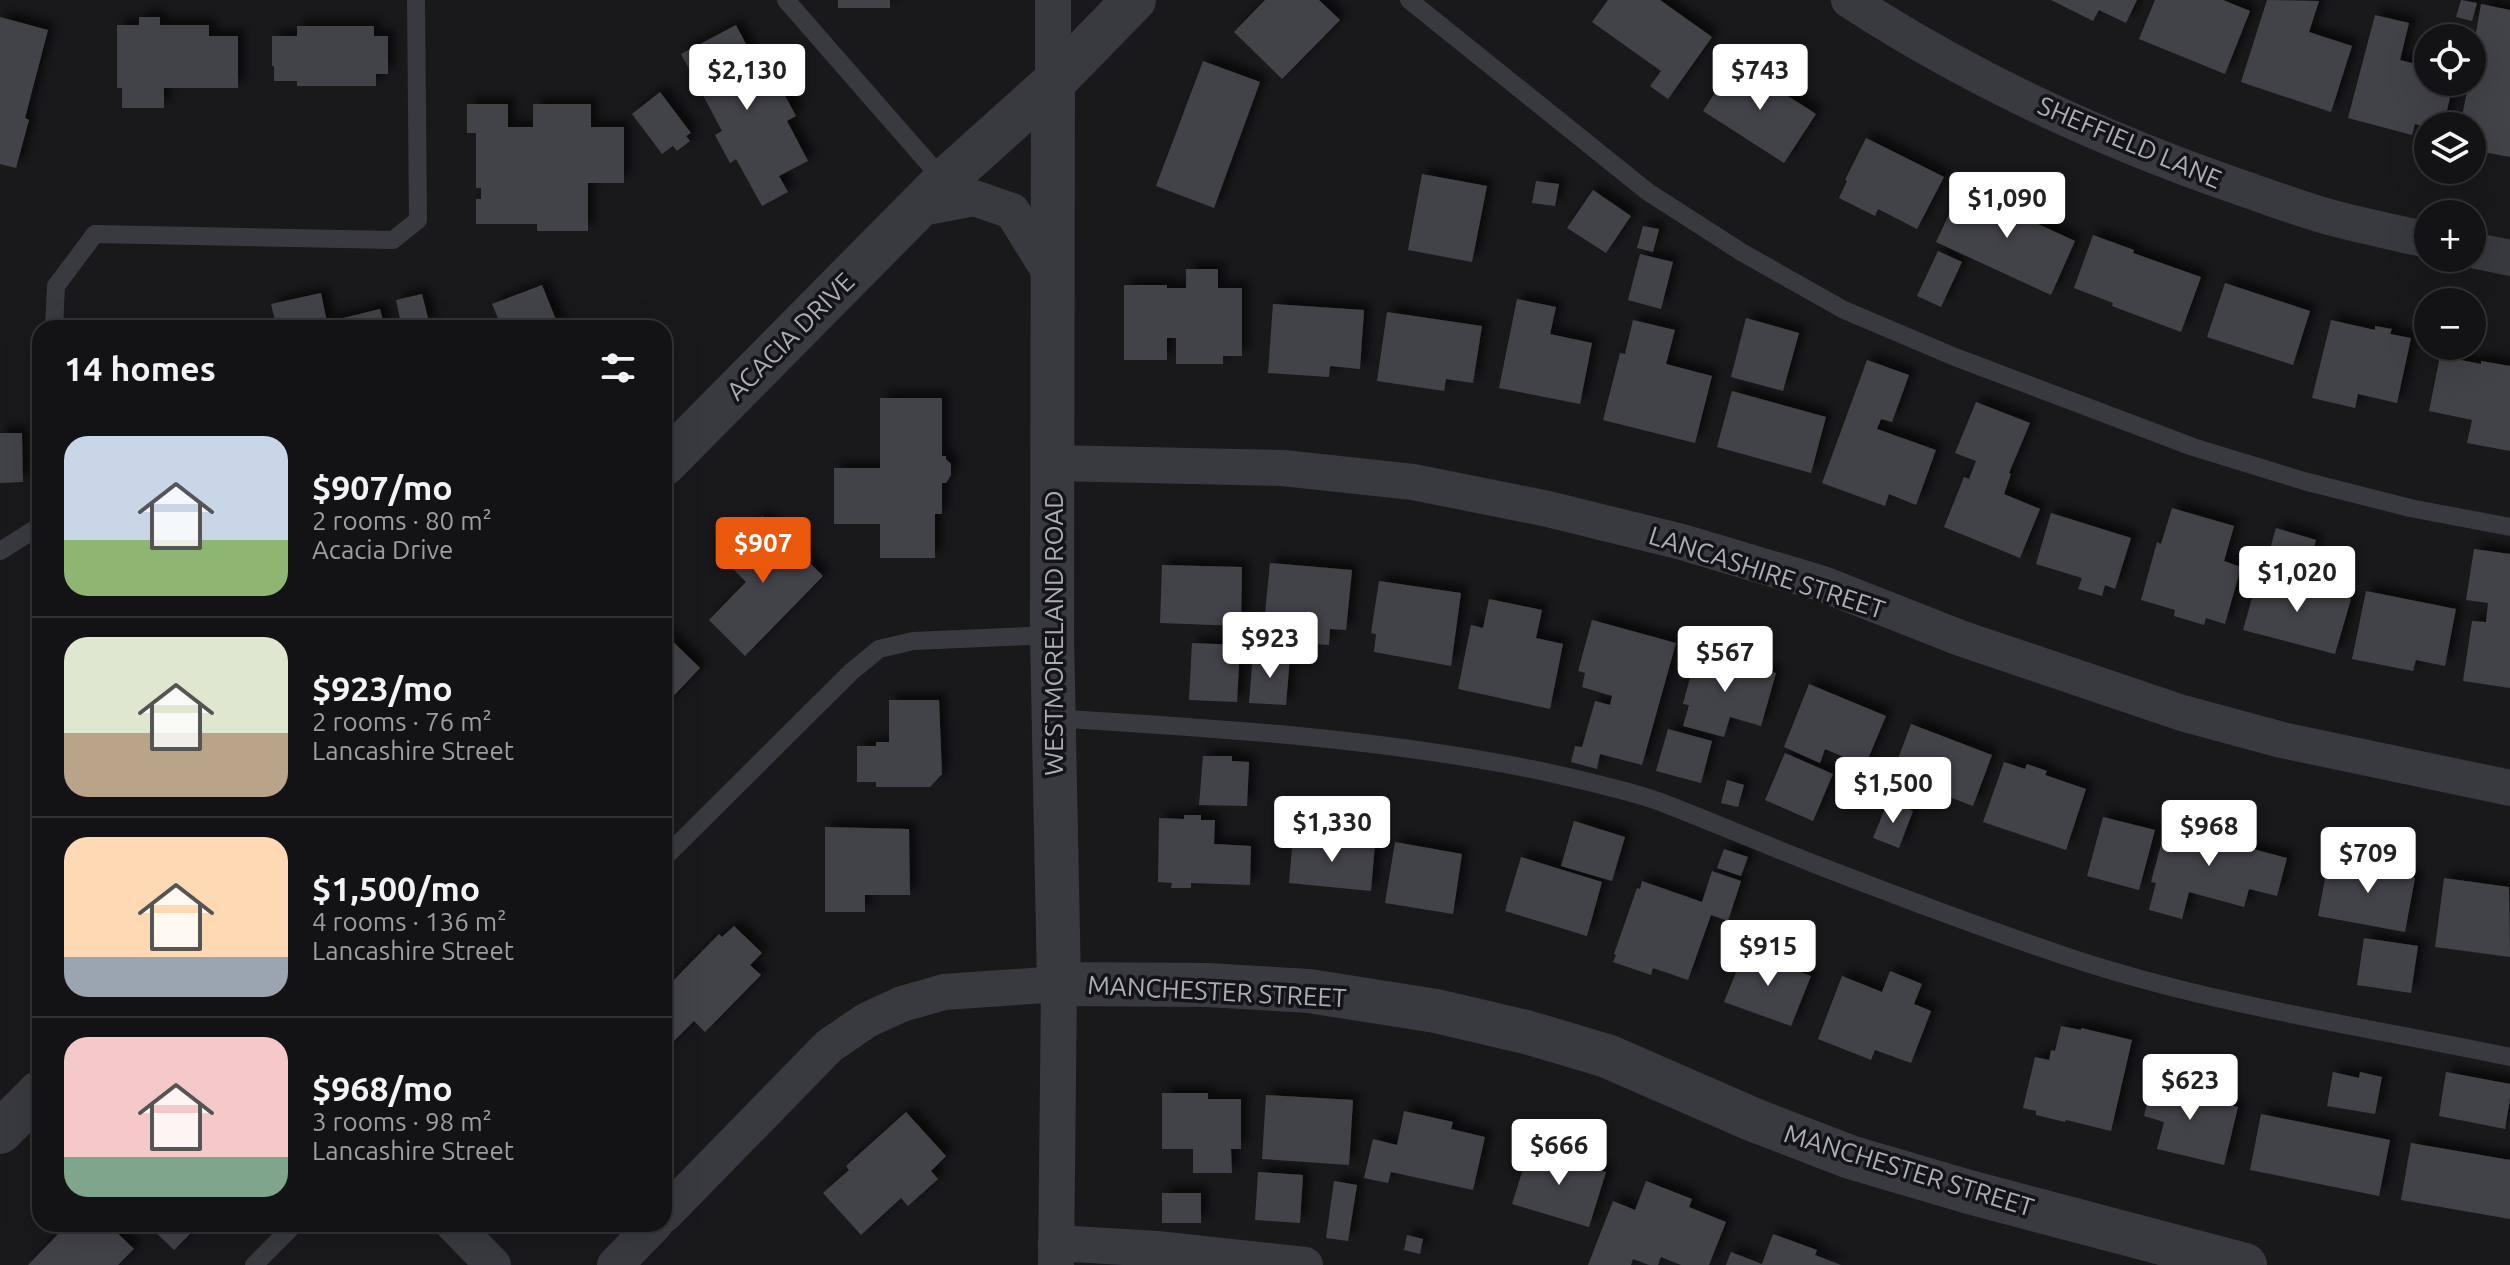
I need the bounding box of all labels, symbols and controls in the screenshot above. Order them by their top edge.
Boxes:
map controls [2414,24,2486,360]
button: locate [2414,24,2486,96]
pin: $2,130 [682,44,812,112]
pin: $743 [1713,44,1807,112]
text: $2,130 [707,55,787,84]
text: $743 [1731,55,1789,84]
street label: SHEFFIELD LANE [2034,90,2226,194]
button: layers [2414,112,2486,184]
pin: $1,090 [1942,172,2072,240]
text: $1,090 [1967,183,2047,212]
button: + [2414,200,2486,272]
street label: ACACIA DRIVE [720,266,860,406]
button: − [2414,288,2486,360]
icon: filters [596,346,640,390]
text: 14 homes [64,349,216,387]
icon: home [128,468,224,564]
text: $907/mo [312,468,453,506]
street label: WESTMORELAND ROAD [1039,490,1068,776]
text: 2 rooms · 80 m² [312,506,492,535]
pin: $907 [716,517,810,585]
street label: LANCASHIRE STREET [1645,520,1889,624]
text: $907 [734,528,792,557]
text: Acacia Drive [312,535,453,564]
pin: $1,020 [2232,546,2362,614]
text: $1,020 [2257,557,2337,586]
pin: $923 [1223,612,1317,680]
text: $923 [1241,623,1299,652]
pin: $567 [1678,626,1772,694]
text: $567 [1696,637,1754,666]
icon: home [128,669,224,765]
text: $923/mo [312,669,453,707]
text: 2 rooms · 76 m² [312,707,492,736]
text: Lancashire Street [312,736,514,765]
pin: $1,500 [1828,757,1958,825]
text: $1,500 [1853,768,1933,797]
pin: $1,330 [1267,796,1397,864]
pin: $968 [2162,800,2256,868]
text: $1,330 [1292,807,1372,836]
text: $968 [2180,811,2238,840]
pin: $709 [2321,827,2415,895]
text: $709 [2339,838,2397,867]
icon: home [128,869,224,965]
text: $1,500/mo [312,869,480,907]
text: 4 rooms · 136 m² [312,907,507,936]
pin: $915 [1721,920,1815,988]
text: $915 [1739,931,1797,960]
text: Lancashire Street [312,936,514,965]
street label: MANCHESTER STREET [1087,970,1347,1012]
pin: $623 [2143,1054,2237,1122]
text: $623 [2161,1065,2219,1094]
icon: home [128,1069,224,1165]
text: $968/mo [312,1069,453,1107]
text: 3 rooms · 98 m² [312,1107,492,1136]
street label: MANCHESTER STREET [1781,1118,2037,1222]
pin: $666 [1512,1119,1606,1187]
text: $666 [1530,1130,1588,1159]
text: Lancashire Street [312,1136,514,1165]

